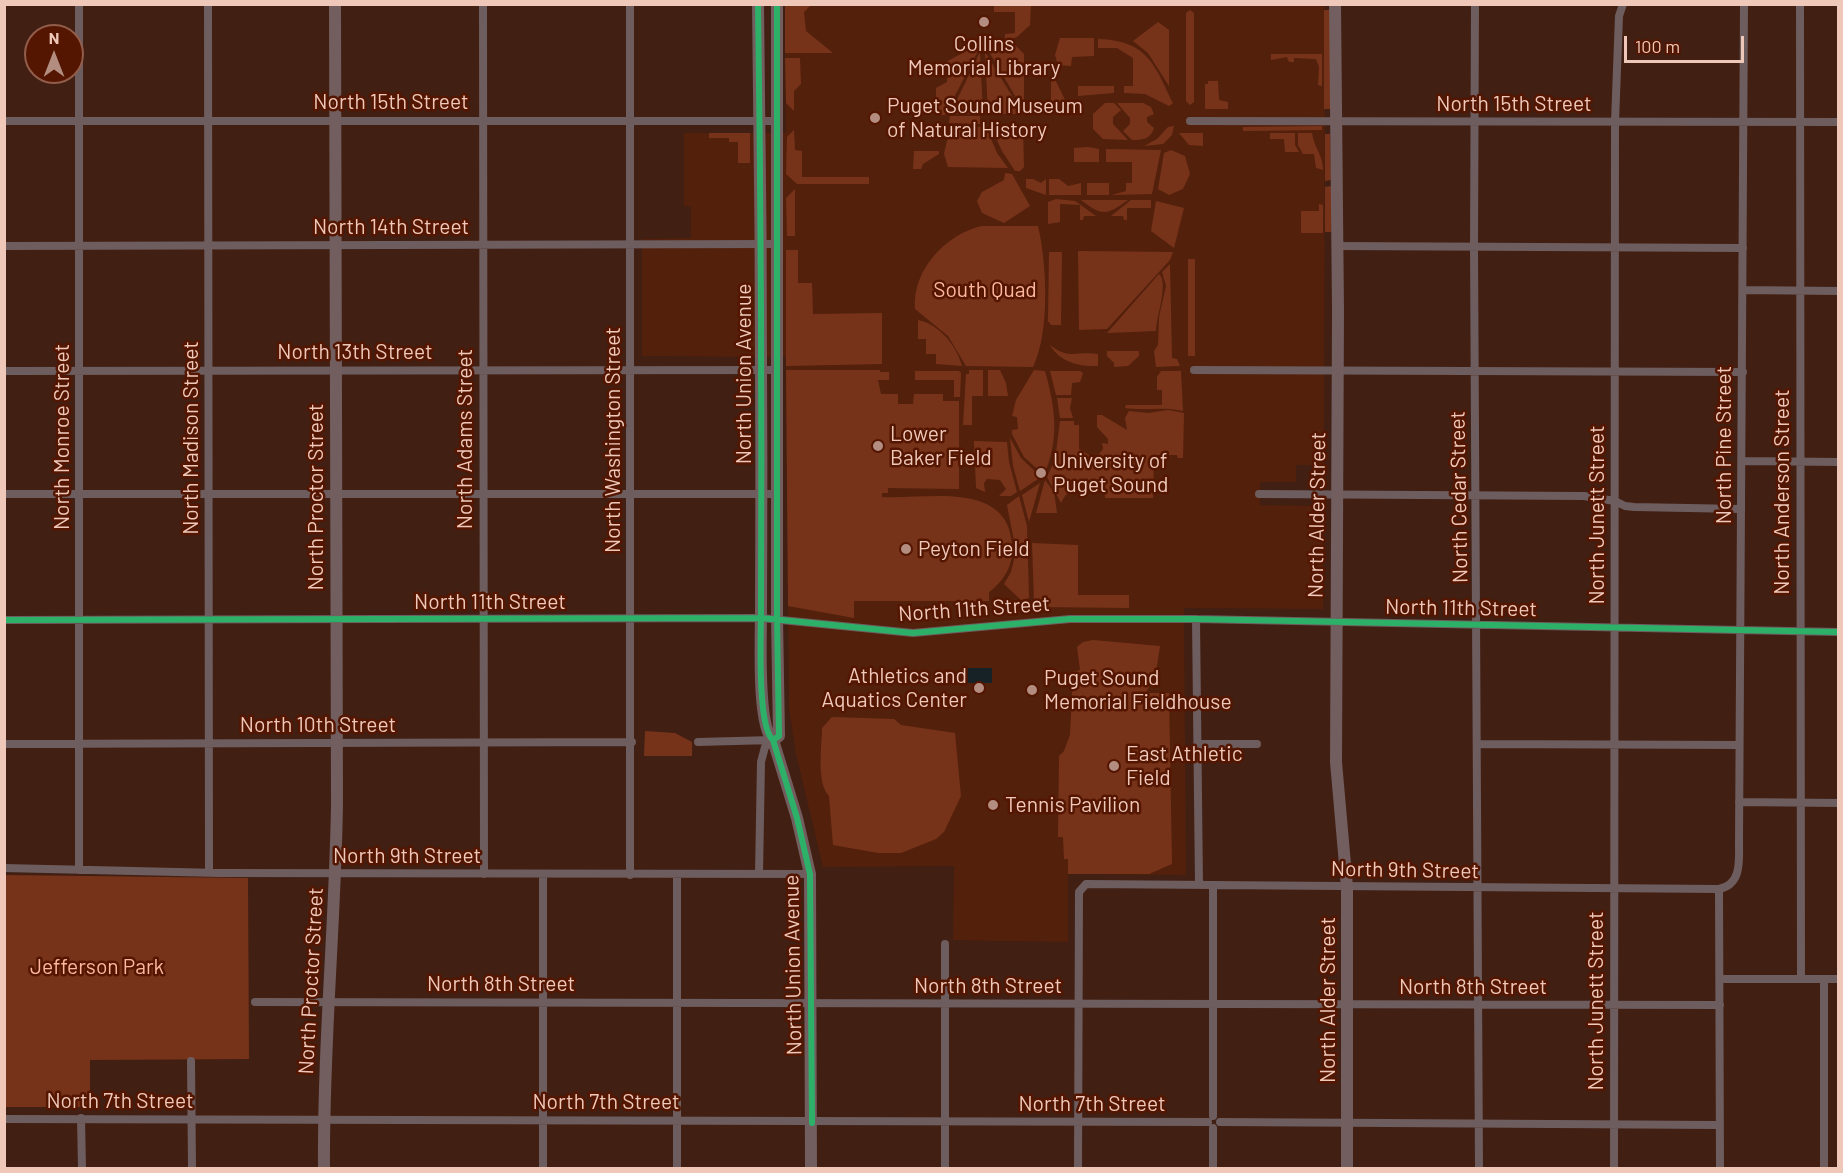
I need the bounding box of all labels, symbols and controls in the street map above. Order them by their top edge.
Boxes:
marker: Collins Memorial Library [977,15,991,29]
north arrow [24,24,84,84]
scale bar [1627,24,1747,62]
text: N [49,28,59,47]
place label: Collins Memorial Library [908,31,1060,81]
text: 100 m [1635,35,1680,57]
street label: North 15th Street [313,89,469,115]
street label: North 15th Street [1436,91,1592,117]
place label: Puget Sound Museum of Natural History [887,93,1083,143]
marker: Puget Sound Museum of Natural History [868,111,882,125]
street label: North 14th Street [313,214,469,240]
park label: South Quad [933,277,1037,303]
street label: North Union Avenue [731,284,757,464]
street label: North Washington Street [600,327,626,553]
street label: North 13th Street [277,339,433,365]
street label: North Madison Street [178,341,204,535]
street label: North Monroe Street [49,344,75,530]
street label: North Adams Street [452,349,478,529]
street label: North Pine Street [1711,366,1737,524]
street label: North Anderson Street [1769,389,1795,595]
street label: North Proctor Street [303,403,329,591]
street label: North Cedar Street [1445,411,1473,583]
place label: Lower Baker Field [890,421,992,471]
street label: North Junett Street [1584,425,1610,605]
street label: North Alder Street [1303,432,1331,598]
marker: Lower Baker Field [871,439,885,453]
place label: University of Puget Sound [1053,448,1168,498]
marker: University of Puget Sound [1034,466,1048,480]
place label: Peyton Field [918,536,1030,562]
marker: Peyton Field [899,542,913,556]
street label: North 11th Street [414,589,566,615]
street label: North 11th Street [897,591,1051,627]
street label: North 11th Street [1385,594,1537,622]
place label: Athletics and Aquatics Center [822,663,967,713]
place label: Puget Sound Memorial Fieldhouse [1044,665,1232,715]
marker: Athletics and Aquatics Center [972,681,986,695]
marker: Puget Sound Memorial Fieldhouse [1025,683,1039,697]
street label: North 10th Street [240,712,396,738]
place label: East Athletic Field [1126,741,1243,791]
marker: East Athletic Field [1107,759,1121,773]
place label: Tennis Pavilion [1005,792,1140,818]
marker: Tennis Pavilion [986,798,1000,812]
street label: North 9th Street [333,843,481,869]
street label: North 9th Street [1331,856,1479,884]
street label: North Union Avenue [779,874,807,1056]
street label: North Proctor Street [294,887,328,1075]
street label: North Junett Street [1583,911,1609,1091]
street label: North Alder Street [1315,917,1341,1083]
park label: Jefferson Park [30,954,164,980]
street label: North 8th Street [427,971,575,997]
street label: North 8th Street [914,973,1062,999]
street label: North 8th Street [1399,974,1547,1000]
street label: North 7th Street [46,1088,194,1114]
street label: North 7th Street [532,1089,680,1115]
street label: North 7th Street [1018,1091,1166,1117]

